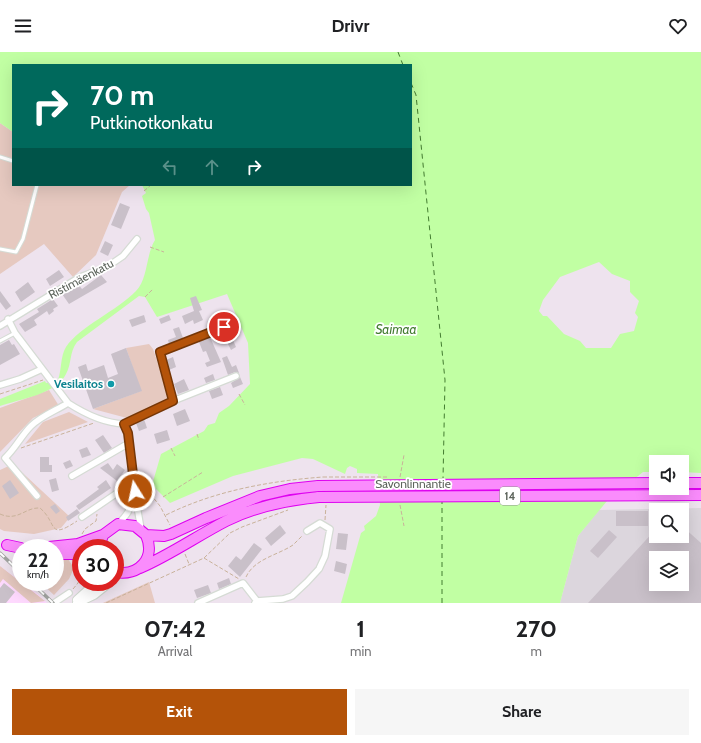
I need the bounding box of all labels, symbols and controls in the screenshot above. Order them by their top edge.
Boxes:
icon: menu [12,15,34,37]
text: Drivr [332,15,369,37]
icon: heart [667,15,689,37]
text: 70 m [90,78,154,112]
icon: right [24,80,76,132]
text: Putkinotkonkatu [90,112,213,134]
icon: left [159,156,181,178]
icon: ahead [201,156,223,178]
icon: right [243,156,265,178]
street label: Ristimäenkatu [46,255,116,302]
pin [207,310,241,344]
icon: arrive [213,316,235,338]
water label: Saimaa [375,321,417,337]
place label: Vesilaitos [54,376,103,391]
marker: Vesilaitos [106,379,116,389]
map controls [649,455,689,591]
button: sound [649,455,689,495]
position arrow [114,470,156,512]
street label: Savonlinnantie [375,476,451,491]
road number: 14 [500,487,520,505]
button: search [649,503,689,543]
speed limit sign: 30 [72,539,124,591]
text: 22 [27,548,49,572]
button: layers [649,551,689,591]
text: km/h [27,568,49,581]
text: 07:42 [144,614,206,643]
text: 1 [356,614,365,643]
text: 270 [515,614,557,643]
text: Arrival [158,643,192,659]
text: min [350,643,371,659]
text: m [531,643,542,659]
button: Exit [12,689,347,735]
button: Share [355,689,689,735]

